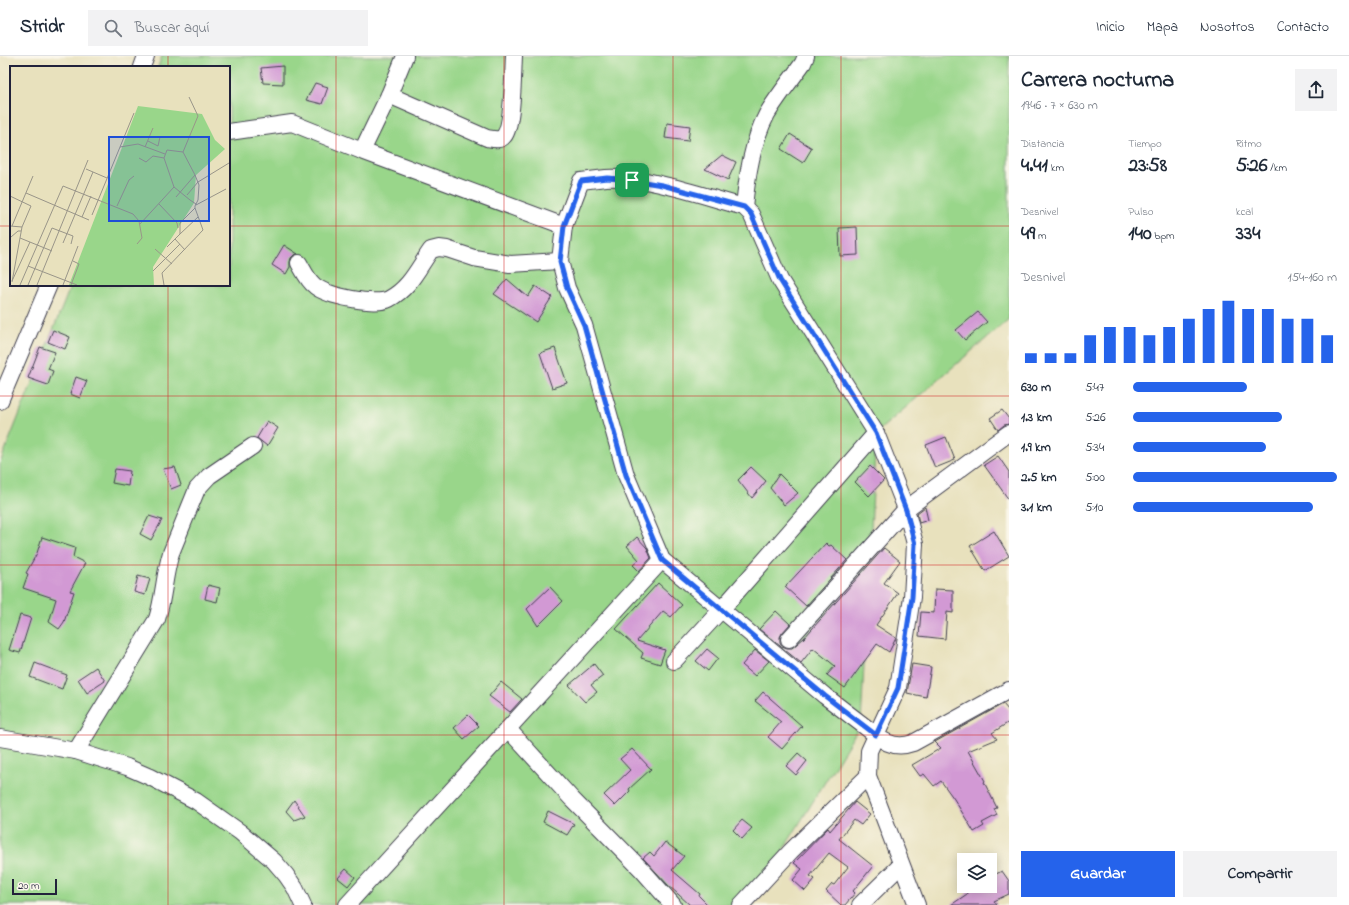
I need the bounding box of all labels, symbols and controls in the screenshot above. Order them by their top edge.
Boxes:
search box [88,10,368,46]
text: Stridr [20,14,64,41]
icon: search [102,17,124,39]
text: Buscar aquí [134,17,209,39]
text: Inicio [1096,17,1125,38]
text: Mapa [1147,17,1178,38]
text: Nosotros [1200,17,1255,38]
text: Contacto [1277,17,1329,38]
text: Carrera nocturna [1021,65,1174,97]
inset map [10,66,230,286]
button: share [1295,69,1337,111]
text: 19:46 · 7 × 630 m [1021,96,1098,115]
text: Distancia [1021,136,1065,152]
text: Tiempo [1128,136,1162,152]
text: Ritmo [1236,136,1262,152]
text: 4.41 [1021,152,1048,181]
text: 23:58 [1128,152,1167,181]
text: 5:26 [1236,152,1268,181]
text: km [1048,160,1064,176]
text: /km [1268,160,1287,176]
pin [615,163,649,197]
icon: arrive [621,169,643,191]
text: Desnivel [1021,204,1058,220]
text: Pulso [1128,204,1153,220]
text: kcal [1236,204,1253,220]
text: 49 [1021,220,1035,249]
text: 140 [1128,220,1152,249]
text: 334 [1236,220,1260,249]
text: m [1035,228,1047,244]
text: bpm [1152,228,1175,244]
text: Desnivel [1021,268,1065,287]
text: 154–160 m [1288,268,1337,287]
text: 630 m [1021,378,1051,397]
text: 5:47 [1085,378,1104,397]
text: 1.3 km [1021,408,1052,427]
text: 5:26 [1085,408,1106,427]
text: 1.9 km [1021,438,1051,457]
text: 5:34 [1085,438,1104,457]
text: 2.5 km [1021,468,1057,487]
text: 5:00 [1085,468,1105,487]
text: 3.1 km [1021,498,1052,517]
text: 5:10 [1085,498,1103,517]
button: Guardar [1021,851,1175,897]
button: Compartir [1183,851,1337,897]
map controls [957,853,997,893]
button: layers [957,853,997,893]
scale bar [12,877,57,896]
text: 20 m [18,878,40,894]

